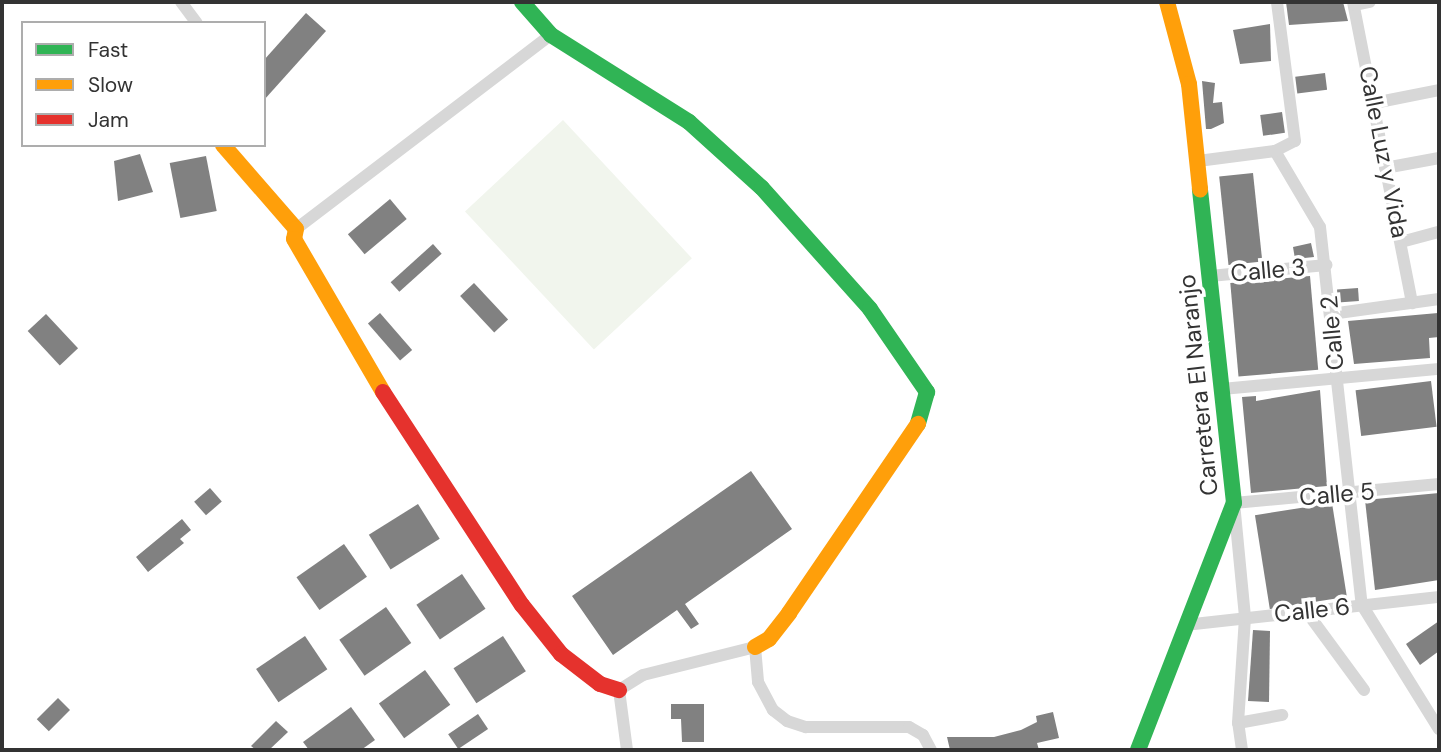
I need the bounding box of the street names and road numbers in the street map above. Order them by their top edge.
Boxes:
street label: Calle Luz y Vida [1353,64,1415,240]
street label: Calle 3 [1229,252,1307,288]
street label: Carretera El Naranjo [1172,273,1224,497]
street label: Calle 2 [1314,294,1350,372]
street label: Calle 5 [1298,476,1376,512]
street label: Calle 6 [1273,592,1351,628]

